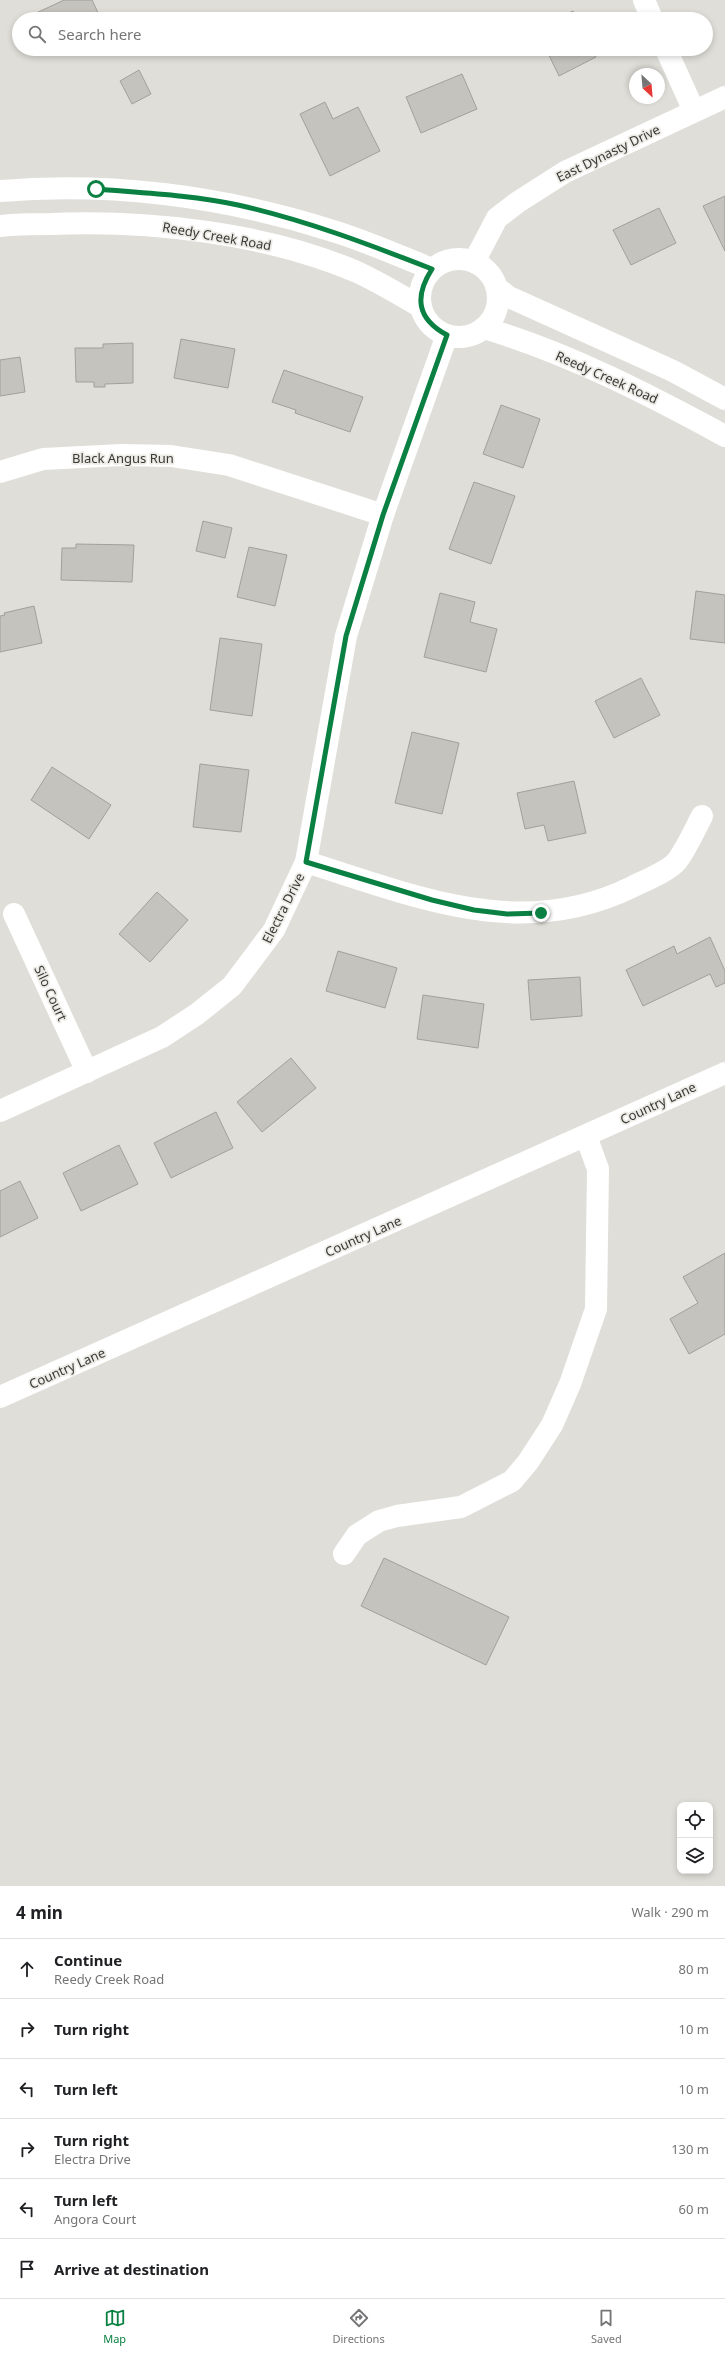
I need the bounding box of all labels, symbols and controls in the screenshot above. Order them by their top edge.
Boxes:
search box [12,12,713,56]
icon: search [26,23,48,45]
text: Search here [58,24,141,44]
north arrow [629,68,665,104]
street label: East Dynasty Drive [553,120,663,186]
route start [87,180,105,198]
street label: Reedy Creek Road [161,218,273,254]
street label: Reedy Creek Road [553,346,661,408]
street label: Black Angus Run [72,449,174,467]
street label: Electra Drive [258,870,308,946]
route end [532,904,550,922]
street label: Silo Court [30,962,72,1024]
street label: Country Lane [617,1078,699,1128]
street label: Country Lane [322,1211,404,1261]
street label: Country Lane [26,1343,108,1393]
map controls [677,1802,713,1874]
button: locate [677,1802,713,1838]
button: layers [677,1838,713,1874]
text: 4 min [16,1901,63,1924]
text: Walk · 290 m [631,1903,709,1921]
text: Continue [54,1950,122,1970]
icon: ahead [16,1958,38,1980]
text: 80 m [679,1960,709,1978]
text: Reedy Creek Road [54,1970,164,1988]
icon: right [16,2018,38,2040]
text: Turn right [54,2019,129,2039]
text: 10 m [679,2020,709,2038]
icon: left [16,2078,38,2100]
text: Turn left [54,2079,118,2099]
text: 10 m [679,2080,709,2098]
text: Turn right [54,2130,129,2150]
icon: right [16,2138,38,2160]
text: 130 m [671,2140,709,2158]
text: Electra Drive [54,2150,131,2168]
text: Turn left [54,2190,118,2210]
icon: left [16,2198,38,2220]
text: 60 m [679,2200,709,2218]
text: Angora Court [54,2210,136,2228]
icon: arrive [16,2258,38,2280]
text: Arrive at destination [54,2259,209,2279]
tab: Map [103,2307,126,2346]
tab: Directions [332,2307,385,2346]
tab: Saved [591,2307,622,2346]

